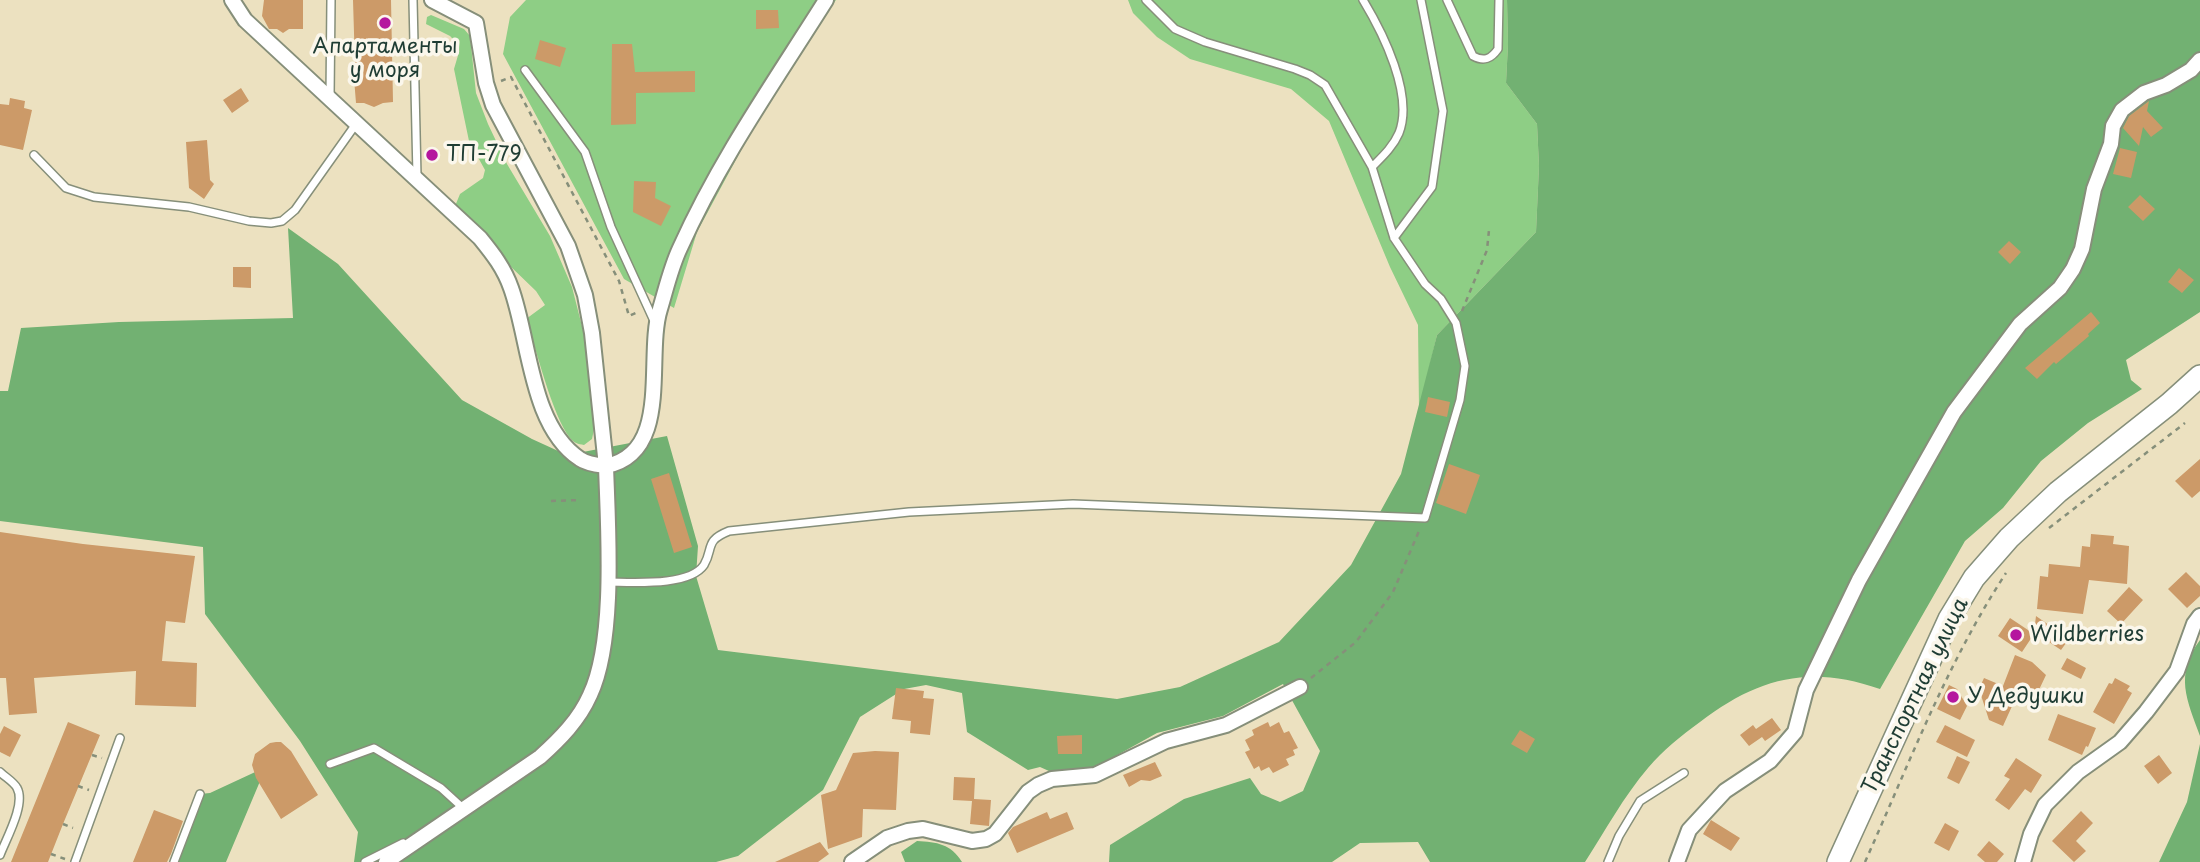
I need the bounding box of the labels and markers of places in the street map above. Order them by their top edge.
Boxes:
marker: Апартаменты у моря [377,15,393,31]
place label: Апартаменты у моря [313,34,457,84]
place label: ТП-779 [446,142,522,168]
marker: ТП-779 [424,147,440,163]
place label: Wildberries [2030,622,2144,648]
marker: Wildberries [2008,627,2024,643]
place label: У Дедушки [1967,684,2084,710]
marker: У Дедушки [1945,689,1961,705]

